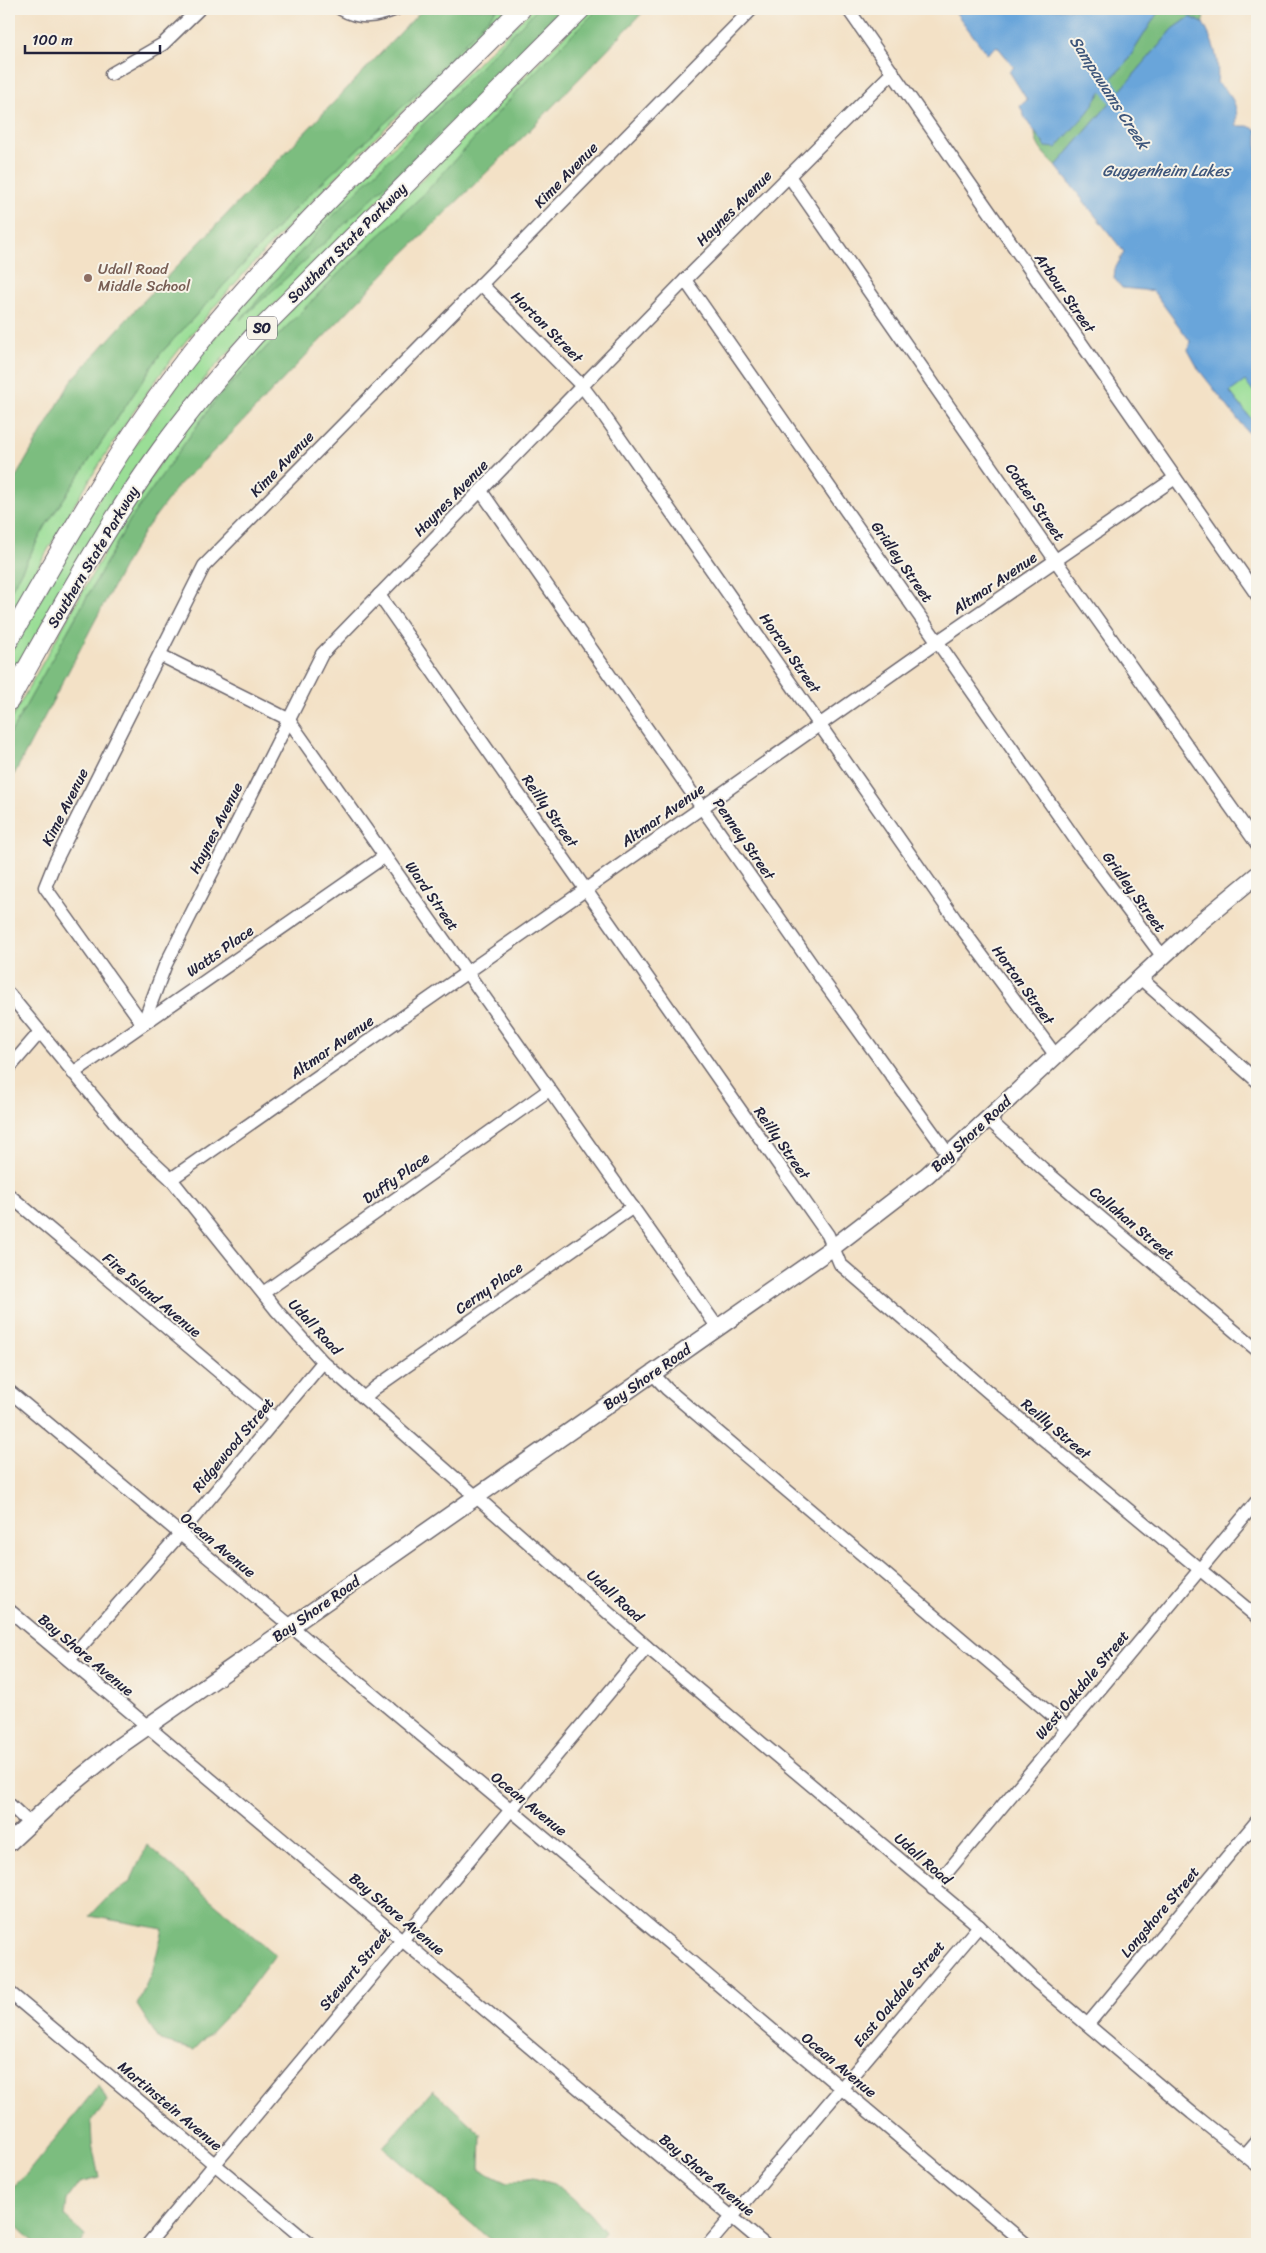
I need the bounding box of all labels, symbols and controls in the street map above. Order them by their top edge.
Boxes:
scale bar [25,22,160,54]
text: 100 m [32,27,73,53]
water label: Sampawams Creek [1062,29,1159,157]
street label: Kime Avenue [527,135,605,214]
water label: Guggenheim Lakes [1102,156,1232,185]
street label: Haynes Avenue [690,163,779,252]
street label: Southern State Parkway [280,176,414,310]
street label: Arbour Street [1027,247,1103,339]
place label: Udall Road Middle School [98,256,191,299]
marker: Udall Road Middle School [82,272,94,284]
street label: Horton Street [505,285,590,370]
road number: SO [247,316,277,339]
street label: Kime Avenue [243,424,321,503]
street label: Haynes Avenue [407,453,495,543]
street label: Cotter Street [998,457,1072,547]
street label: Southern State Parkway [40,481,146,633]
street label: Gridley Street [864,516,940,609]
street label: Altmar Avenue [946,545,1043,622]
street label: Horton Street [752,607,828,700]
street label: Kime Avenue [34,763,96,850]
street label: Reilly Street [515,769,585,854]
street label: Altmar Avenue [615,776,711,854]
street label: Haynes Avenue [182,777,250,878]
street label: Penney Street [706,792,783,886]
street label: Gridley Street [1096,846,1173,938]
street label: Ward Street [398,856,466,937]
street label: Watts Place [181,918,259,984]
street label: Horton Street [985,939,1062,1031]
street label: Altmar Avenue [284,1008,380,1086]
street label: Bay Shore Road [925,1089,1018,1179]
street label: Reilly Street [747,1101,817,1186]
street label: Duffy Place [357,1145,435,1211]
street label: Callahan Street [1084,1179,1181,1267]
street label: Fire Island Avenue [97,1246,207,1344]
street label: Cerny Place [449,1255,529,1321]
street label: Udall Road [282,1293,349,1362]
street label: Bay Shore Road [597,1336,697,1417]
street label: Ridgewood Street [185,1391,281,1498]
street label: Reilly Street [1015,1392,1098,1467]
street label: Ocean Avenue [174,1505,262,1585]
street label: Udall Road [580,1563,651,1630]
street label: Bay Shore Road [266,1568,366,1649]
street label: Bay Shore Avenue [32,1607,140,1703]
street label: West Oakdale Street [1028,1624,1136,1746]
street label: Ocean Avenue [485,1765,573,1843]
street label: Udall Road [888,1826,959,1892]
street label: Longshore Street [1114,1860,1206,1964]
street label: Bay Shore Avenue [343,1866,451,1962]
street label: Stewart Street [312,1921,398,2017]
street label: East Oakdale Street [846,1934,952,2053]
street label: Ocean Avenue [795,2025,883,2105]
street label: Martinstein Avenue [112,2054,228,2158]
street label: Bay Shore Avenue [653,2127,761,2223]

